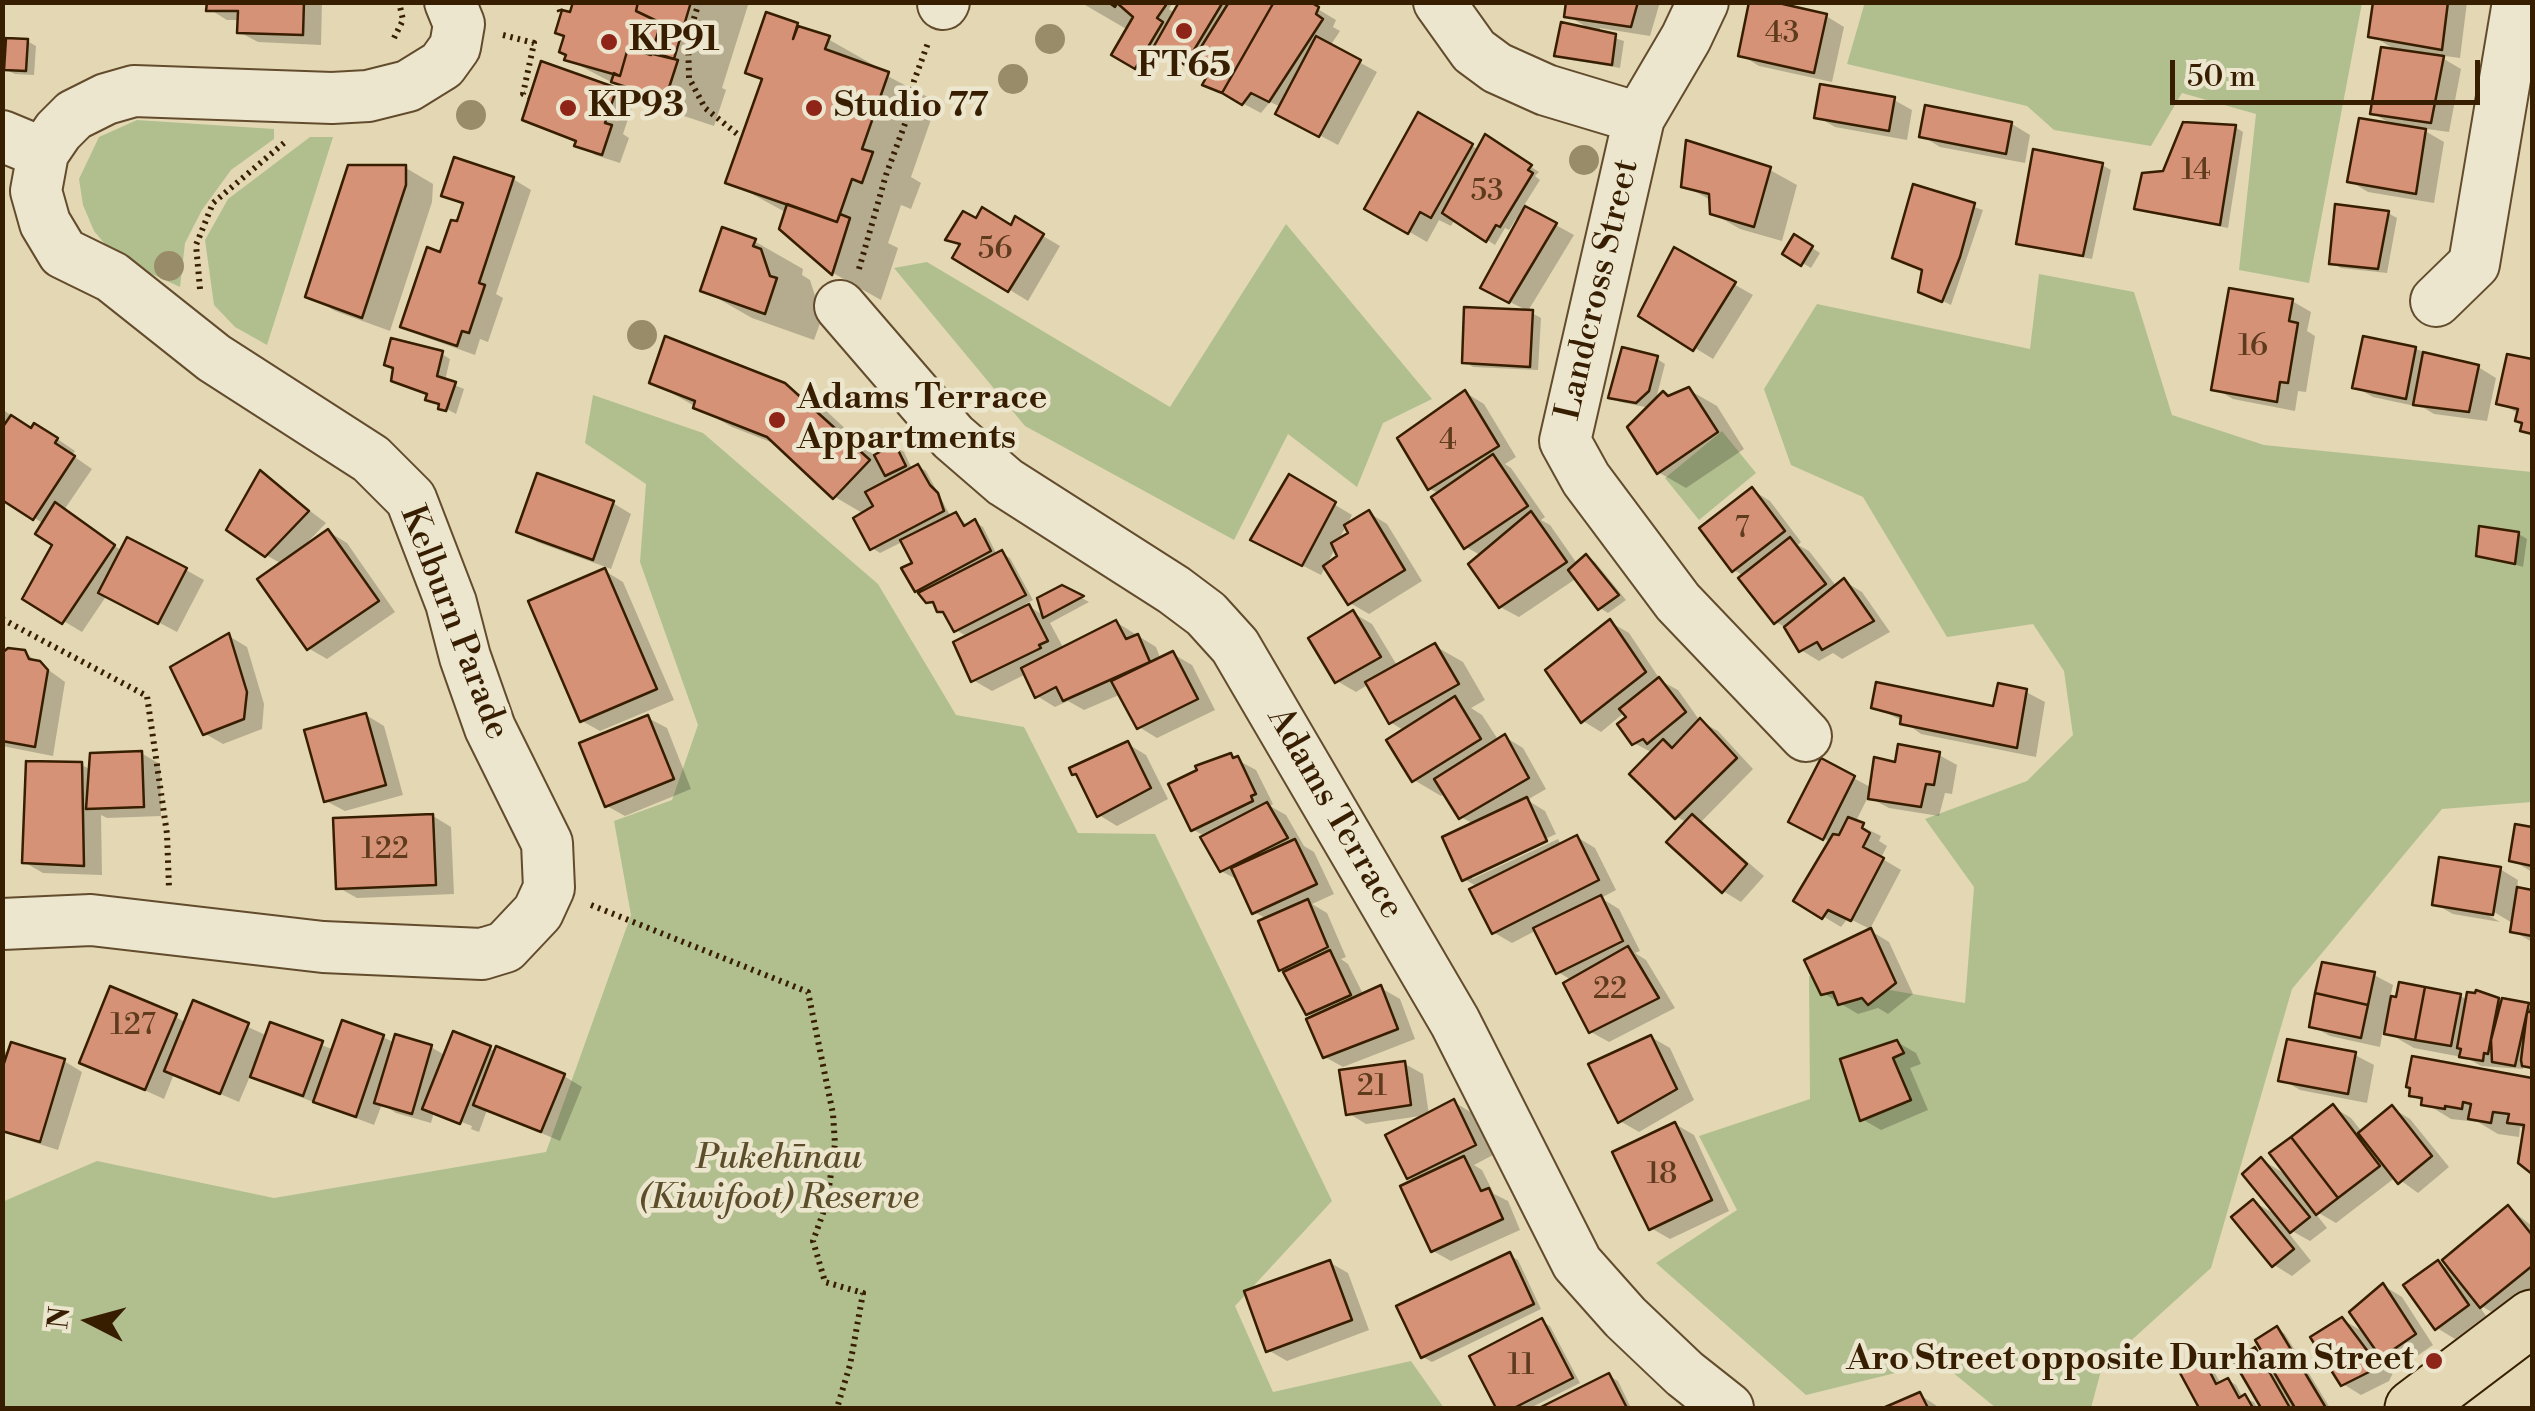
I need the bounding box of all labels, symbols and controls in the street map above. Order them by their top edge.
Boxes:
house number: 43 [1765,17,1799,53]
marker: FT65 [1173,20,1195,42]
place label: KP91 [629,21,719,63]
marker: KP91 [598,31,620,53]
scale bar [2175,40,2485,102]
place label: FT65 [1137,47,1231,89]
text: 50 m [2187,58,2256,96]
place label: KP93 [588,87,684,129]
place label: Studio 77 [834,87,989,129]
marker: KP93 [557,97,579,119]
marker: Studio 77 [803,97,825,119]
house number: 14 [2181,154,2211,190]
street label: Landcross Street [1549,155,1649,425]
house number: 53 [1470,175,1504,211]
house number: 56 [978,233,1012,269]
house number: 16 [2238,330,2268,366]
place label: Adams Terrace Appartments [797,379,1047,461]
marker: Adams Terrace Appartments [766,409,788,431]
house number: 4 [1439,424,1457,460]
street label: Kelburn Parade [389,500,517,746]
house number: 7 [1734,512,1750,548]
street label: Adams Terrace [1257,701,1411,927]
house number: 122 [361,833,409,869]
house number: 22 [1593,973,1627,1009]
house number: 127 [110,1009,156,1045]
house number: 21 [1357,1070,1387,1106]
park label: Pukehīnau (Kiwifoot) Reserve [639,1139,919,1221]
house number: 18 [1647,1158,1677,1194]
north arrow [40,1271,140,1371]
text: N [41,1305,78,1331]
place label: Aro Street opposite Durham Street [1846,1340,2414,1382]
house number: 11 [1508,1349,1534,1385]
marker: Aro Street opposite Durham Street [2423,1350,2445,1372]

